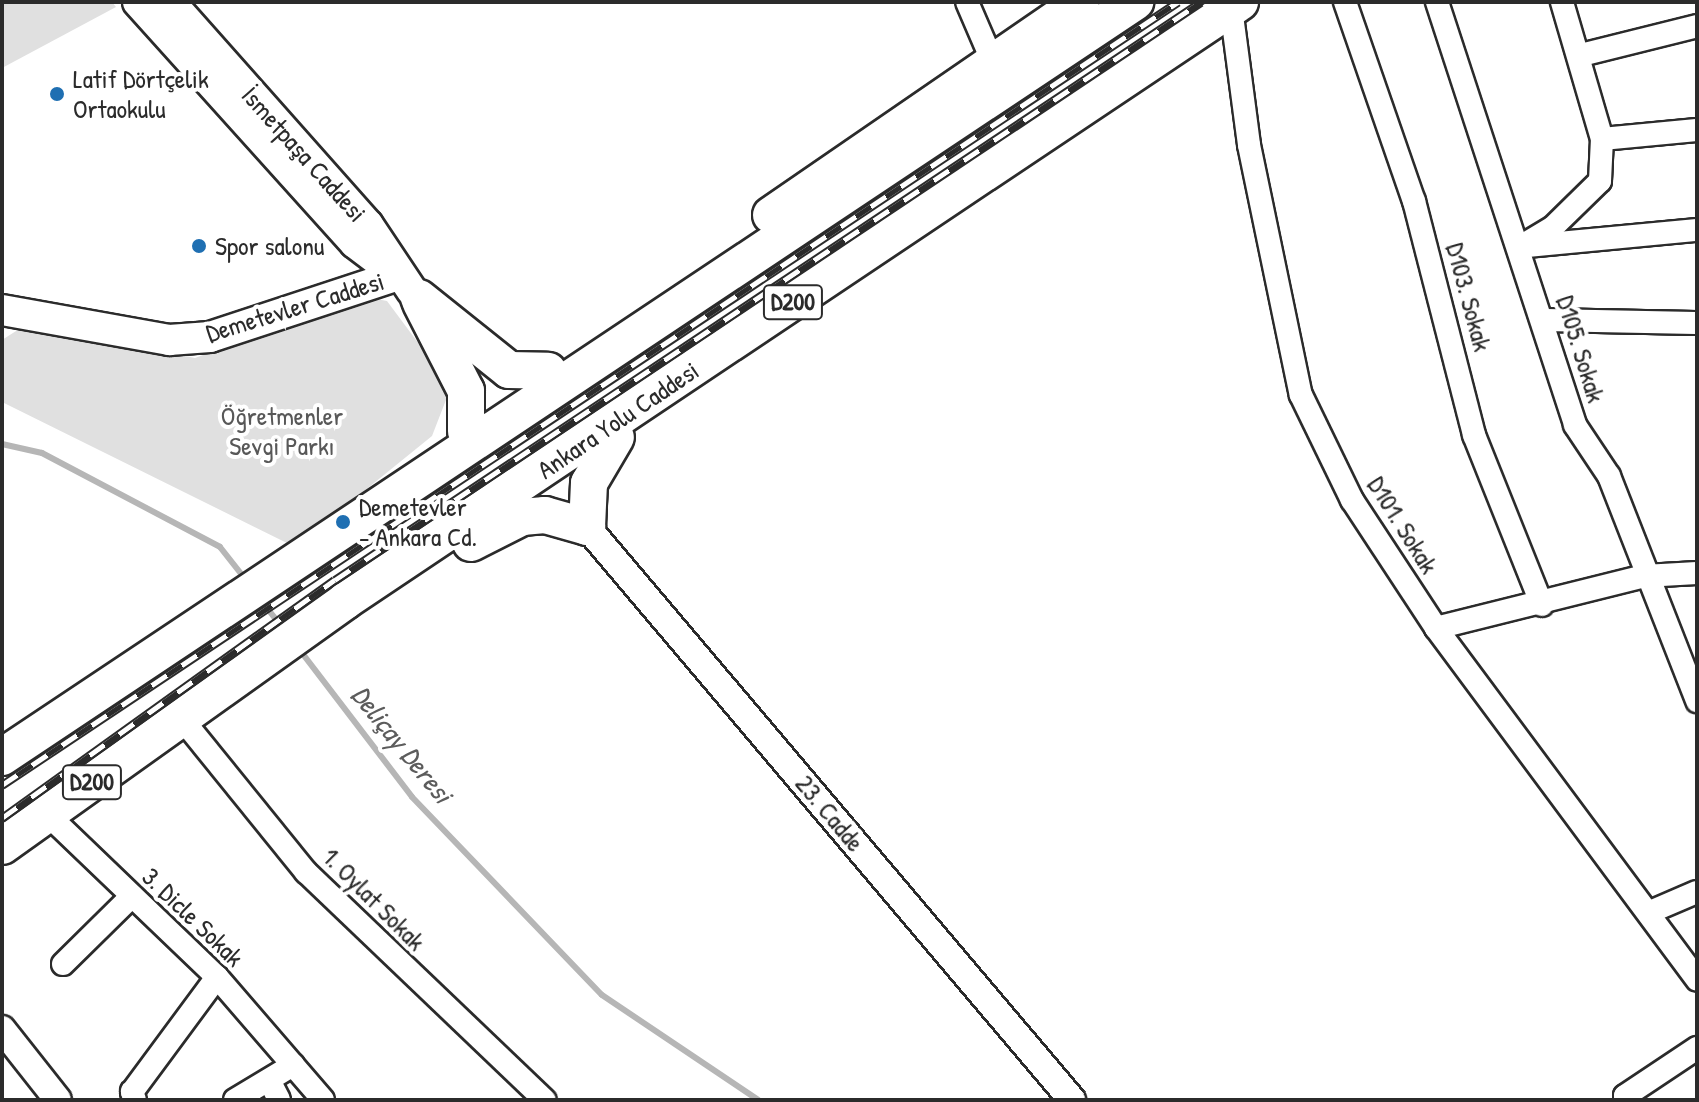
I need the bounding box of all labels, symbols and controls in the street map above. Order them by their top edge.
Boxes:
place label: Latif Dörtçelik Ortaokulu [73,63,209,124]
street label: İsmetpaşa Caddesi [235,80,373,228]
marker: Latif Dörtçelik Ortaokulu [48,85,66,103]
place label: Spor salonu [215,230,324,262]
marker: Spor salonu [190,237,208,255]
street label: D103. Sokak [1440,239,1498,355]
street label: Demetevler Caddesi [202,265,388,349]
road number: D200 [761,282,825,322]
street label: D105. Sokak [1550,292,1612,406]
street label: Ankara Yolu Caddesi [531,355,705,485]
park label: Öğretmenler Sevgi Parkı [221,400,343,462]
street label: D101. Sokak [1361,471,1445,579]
place label: Demetevler - Ankara Cd. [359,491,477,552]
marker: Demetevler - Ankara Cd. [334,513,352,531]
water label: Deliçay Deresi [344,678,460,810]
road number: D200 [60,762,124,802]
street label: 23. Cadde [789,768,871,858]
street label: 1. Oylat Sokak [316,841,432,957]
street label: 3. Dicle Sokak [136,861,250,973]

